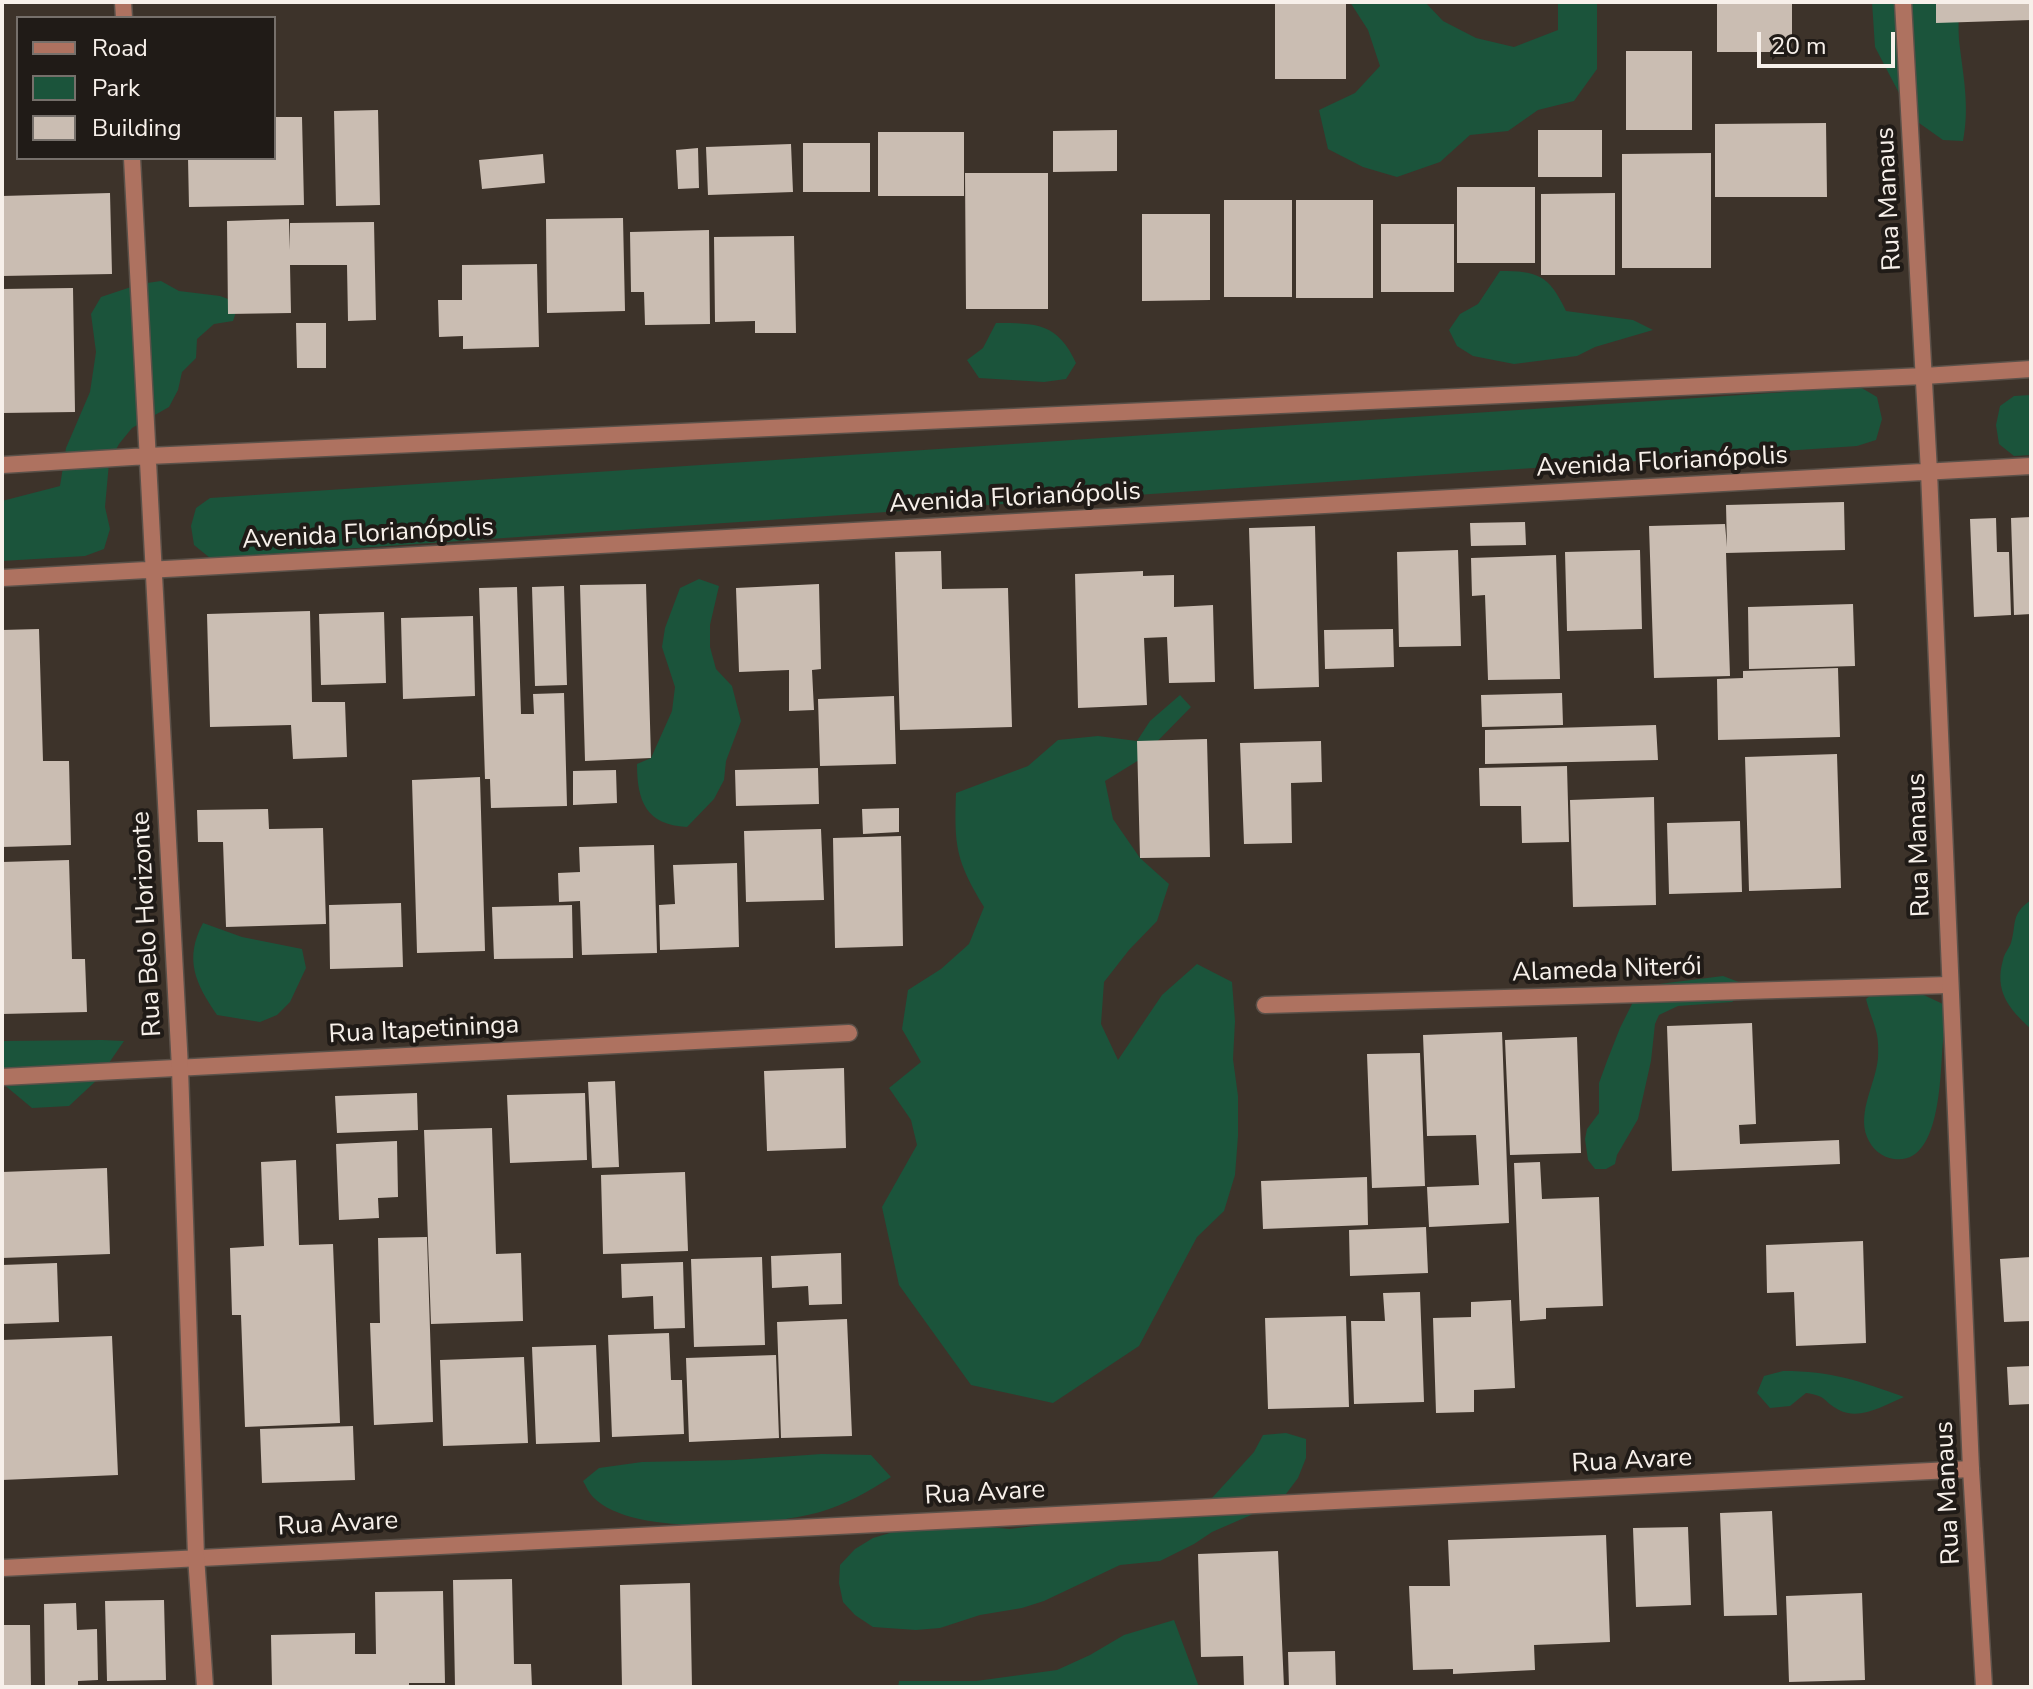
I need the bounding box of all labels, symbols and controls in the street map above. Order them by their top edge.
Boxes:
legend [16,16,276,160]
scale bar [1761,16,1899,66]
text: 20 m [1771,30,1827,62]
text: Road [92,32,148,64]
text: Park [92,72,140,104]
text: Building [92,112,182,144]
street label: Rua Manaus [1871,126,1909,272]
street label: Avenida Florianópolis [1535,441,1789,485]
street label: Avenida Florianópolis [888,477,1142,521]
street label: Avenida Florianópolis [241,513,495,557]
street label: Rua Manaus [1902,772,1938,918]
street label: Rua Belo Horizonte [127,810,169,1038]
street label: Alameda Niterói [1512,952,1702,990]
street label: Rua Itapetininga [328,1010,520,1052]
street label: Rua Manaus [1930,1420,1968,1566]
street label: Rua Avare [1571,1443,1693,1481]
street label: Rua Avare [924,1475,1046,1513]
street label: Rua Avare [277,1506,399,1544]

